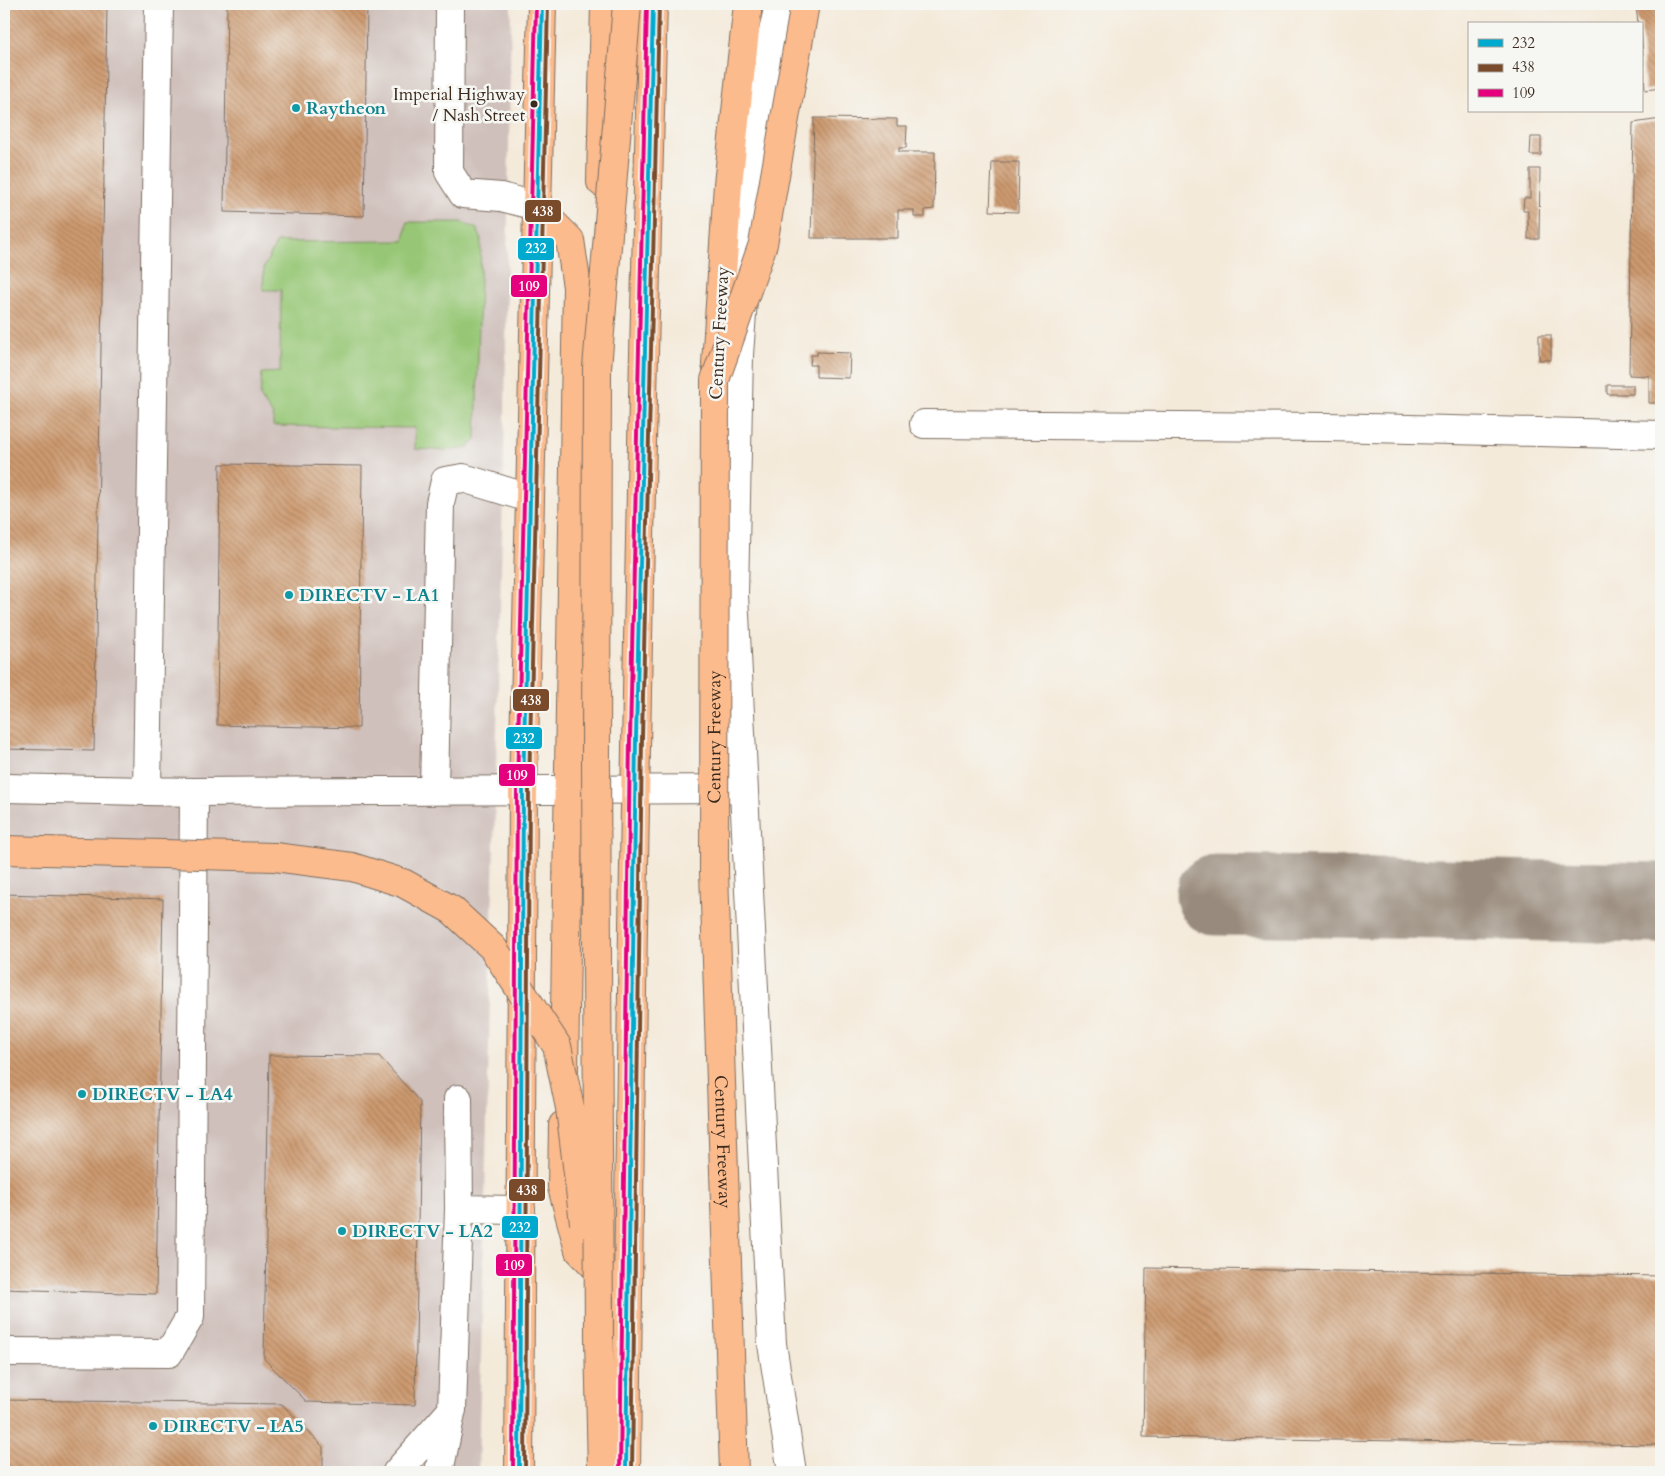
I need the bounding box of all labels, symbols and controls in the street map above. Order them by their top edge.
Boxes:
legend [1468,22,1642,112]
text: 232 [1512,33,1535,53]
text: 438 [1512,57,1535,77]
place label: Imperial Highway / Nash Street [393,83,526,127]
text: 109 [1512,83,1535,103]
place label: Raytheon [306,96,387,121]
marker: Imperial Highway / Nash Street [529,99,539,109]
marker: Raytheon [290,102,302,114]
line badge: 438 [524,199,562,223]
text: 438 [532,202,554,221]
line badge: 232 [517,237,555,261]
text: 232 [525,239,547,258]
street label: Century Freeway [704,265,736,400]
line badge: 109 [510,274,548,298]
text: 109 [518,277,540,296]
place label: DIRECTV - LA1 [299,583,440,608]
marker: DIRECTV - LA1 [283,589,295,601]
street label: Century Freeway [702,670,727,804]
line badge: 438 [512,688,550,712]
text: 438 [520,691,542,710]
line badge: 232 [505,726,543,750]
text: 232 [513,729,535,748]
line badge: 109 [498,763,536,787]
text: 109 [506,766,528,785]
street label: Century Freeway [708,1075,737,1210]
place label: DIRECTV - LA4 [92,1082,233,1107]
marker: DIRECTV - LA4 [76,1088,88,1100]
line badge: 438 [508,1178,546,1202]
text: 438 [516,1181,538,1200]
line badge: 232 [501,1215,539,1239]
text: 232 [509,1218,531,1237]
place label: DIRECTV - LA2 [352,1219,493,1244]
marker: DIRECTV - LA2 [336,1225,348,1237]
line badge: 109 [495,1253,533,1277]
text: 109 [503,1256,525,1275]
place label: DIRECTV - LA5 [163,1414,304,1439]
marker: DIRECTV - LA5 [147,1420,159,1432]

